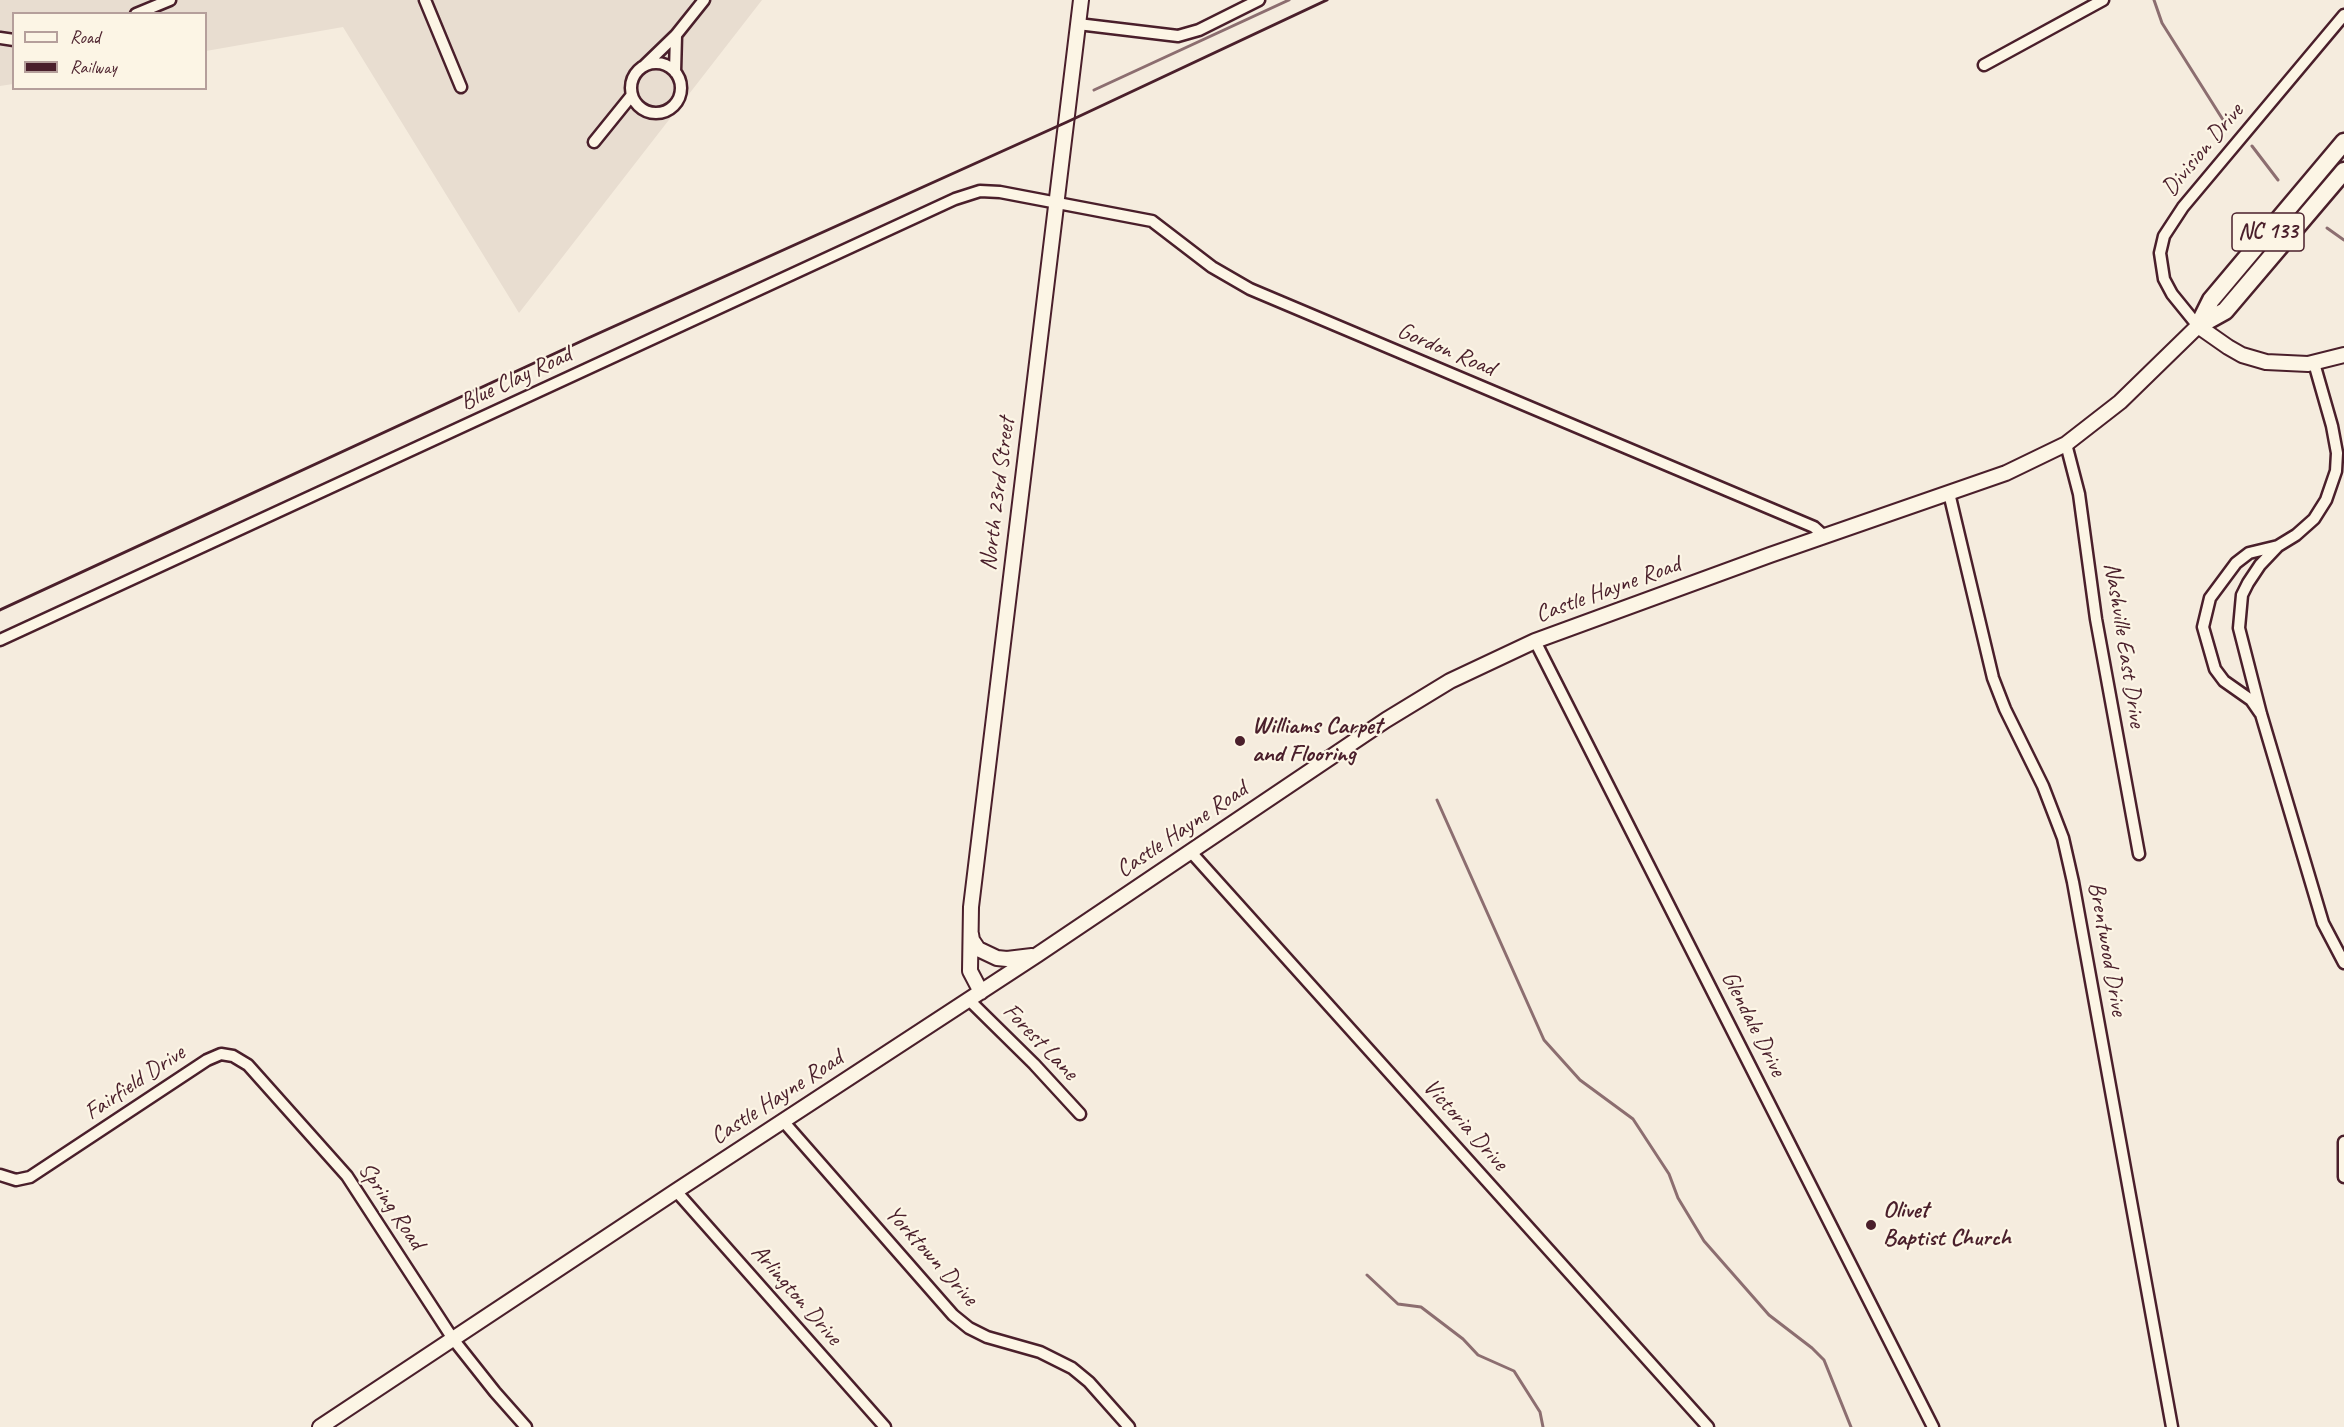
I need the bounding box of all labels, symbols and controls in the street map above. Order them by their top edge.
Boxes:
legend [12,12,207,90]
text: Road [70,26,100,48]
text: Railway [70,56,117,78]
street label: Division Drive [2156,98,2250,202]
road number: NC 133 [2232,213,2304,251]
street label: Gordon Road [1393,317,1499,383]
street label: Blue Clay Road [456,341,576,417]
street label: North 23rd Street [974,416,1022,572]
street label: Castle Hayne Road [1532,550,1684,630]
street label: Nashville East Drive [2097,561,2151,729]
place label: Williams Carpet and Flooring [1252,713,1382,769]
marker: Williams Carpet and Flooring [1233,734,1247,748]
street label: Castle Hayne Road [1111,776,1253,884]
street label: Brentwood Drive [2081,880,2133,1018]
street label: Glendale Drive [1714,966,1792,1082]
street label: Forest Lane [996,997,1084,1087]
street label: Fairfield Drive [79,1039,191,1127]
street label: Castle Hayne Road [705,1045,849,1151]
street label: Victoria Drive [1416,1073,1514,1177]
street label: Spring Road [351,1157,431,1255]
place label: Olivet Baptist Church [1883,1197,2011,1253]
street label: Yorktown Drive [878,1200,984,1312]
marker: Olivet Baptist Church [1864,1218,1878,1232]
street label: Arlington Drive [744,1239,848,1351]

